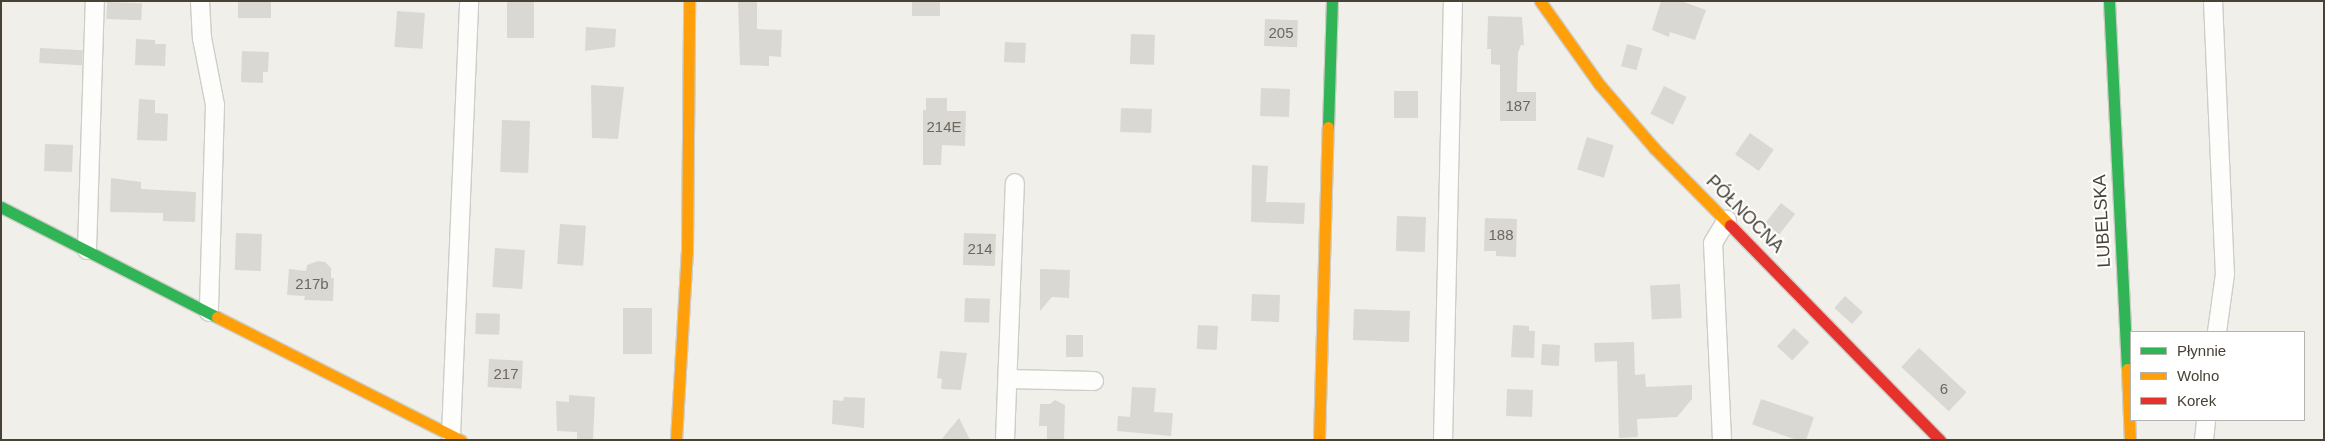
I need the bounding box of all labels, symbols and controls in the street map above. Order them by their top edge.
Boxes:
house number: 205 [1268,24,1294,42]
house number: 187 [1505,97,1531,115]
house number: 214E [926,118,962,136]
street label: PÓŁNOCNA [1702,171,1788,257]
street label: LUBELSKA [2089,174,2115,268]
house number: 188 [1488,226,1514,244]
house number: 214 [967,240,993,258]
house number: 217b [295,275,329,293]
legend [2130,331,2305,421]
text: Płynnie [2177,342,2226,359]
house number: 217 [493,365,519,383]
text: Wolno [2177,367,2219,384]
house number: 6 [1940,380,1948,398]
text: Korek [2177,392,2216,409]

